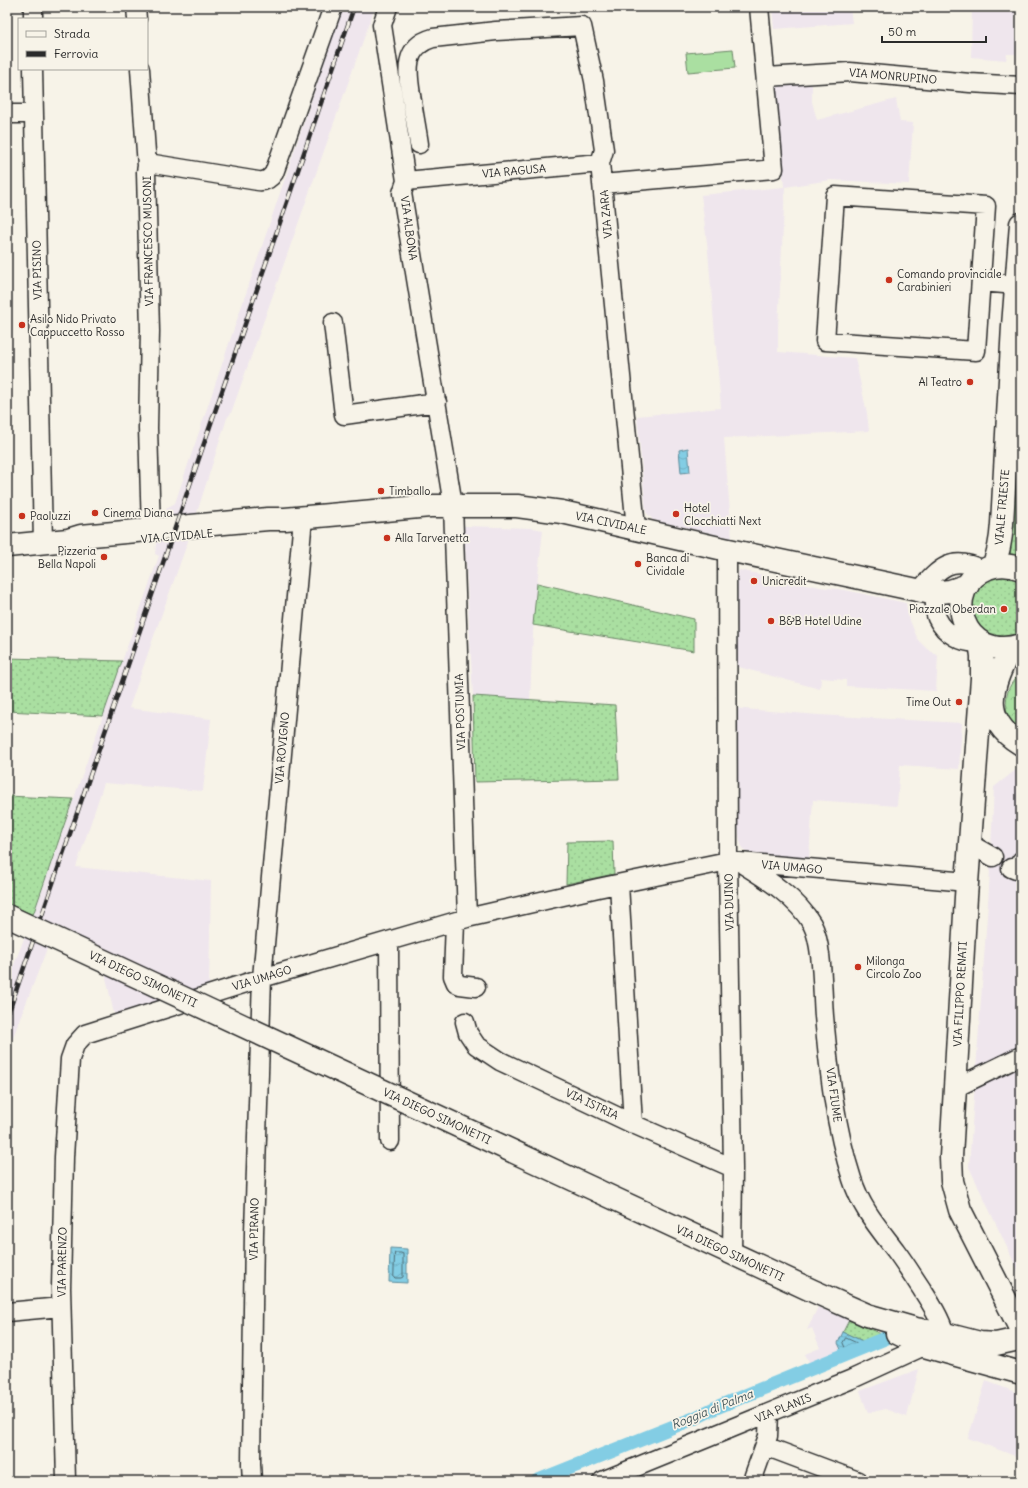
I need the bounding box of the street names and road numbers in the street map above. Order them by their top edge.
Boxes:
street label: VIA MONRUPINO [848,65,938,87]
street label: VIA RAGUSA [481,161,547,181]
street label: VIA FRANCESCO MUSONI [140,175,156,306]
street label: VIA ZARA [597,189,615,239]
street label: VIA ALBONA [398,195,420,261]
street label: VIA PISINO [29,240,45,300]
street label: VIALE TRIESTE [992,468,1012,546]
street label: VIA CIVIDALE [574,509,648,537]
street label: VIA CIVIDALE [140,526,214,546]
street label: VIA POSTUMIA [452,673,468,751]
street label: VIA ROVIGNO [272,711,292,785]
street label: VIA UMAGO [761,857,823,877]
street label: VIA DUINO [721,873,737,931]
street label: VIA FILIPPO RENATI [950,941,970,1047]
street label: VIA DIEGO SIMONETTI [87,948,200,1010]
street label: VIA UMAGO [231,962,293,994]
street label: VIA FIUME [823,1067,845,1123]
street label: VIA DIEGO SIMONETTI [381,1085,494,1147]
street label: VIA ISTRIA [563,1086,621,1122]
street label: VIA PIRANO [246,1197,262,1261]
street label: VIA DIEGO SIMONETTI [674,1222,787,1284]
street label: VIA PARENZO [54,1227,70,1297]
street label: VIA PLANIS [753,1390,813,1426]

